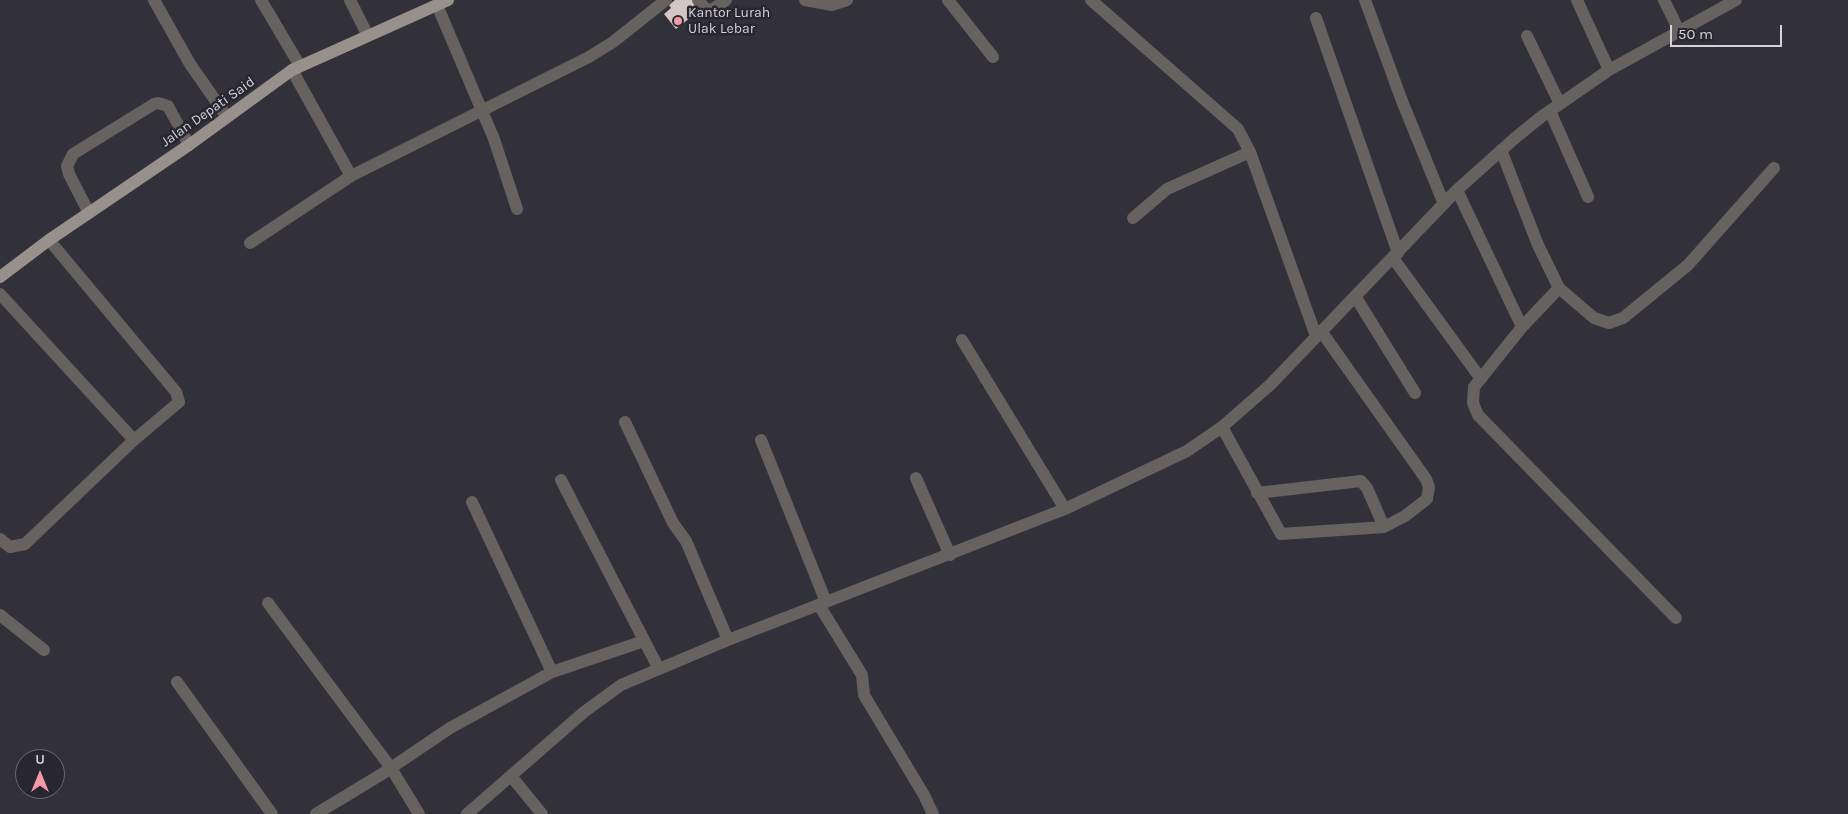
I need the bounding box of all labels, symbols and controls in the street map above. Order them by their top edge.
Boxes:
place label: Kantor Lurah Ulak Lebar [688,5,770,38]
marker: Kantor Lurah Ulak Lebar [672,15,684,27]
scale bar [1673,15,1786,47]
text: 50 m [1678,25,1713,43]
street label: Jalan Depati Said [158,73,258,151]
north arrow [15,749,65,799]
text: U [35,751,45,768]

